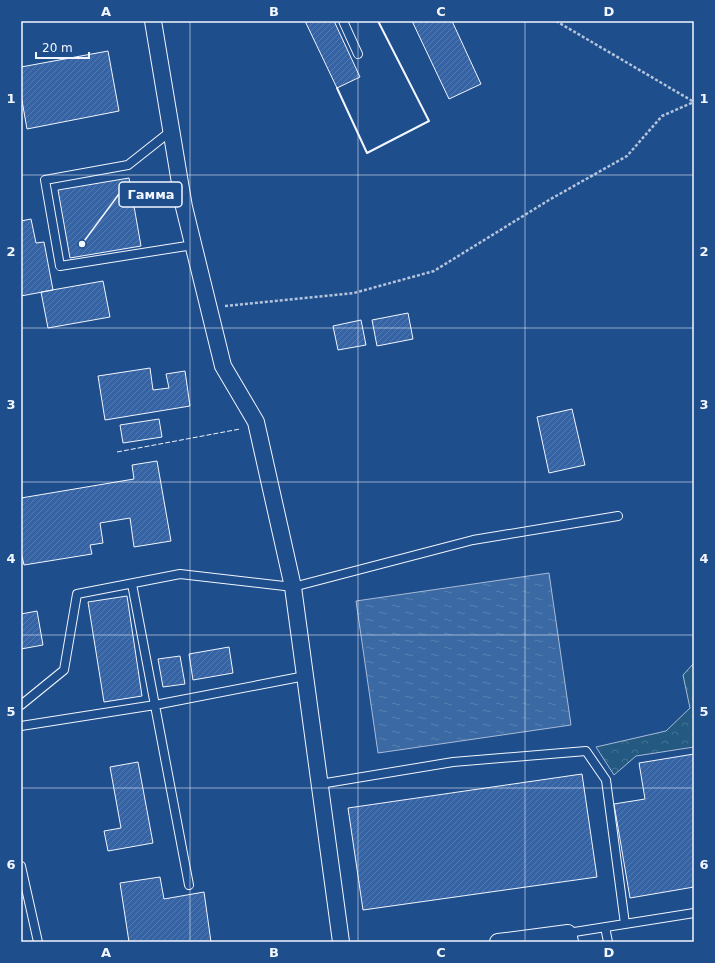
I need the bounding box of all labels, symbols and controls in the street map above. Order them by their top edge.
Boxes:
text: A [101,4,111,19]
text: B [269,4,279,19]
text: C [436,4,446,19]
text: D [604,4,615,19]
scale bar [36,34,89,60]
text: 20 m [42,41,73,55]
text: 1 [6,91,16,106]
text: 1 [699,91,709,106]
callout: Гамма [119,182,182,207]
text: Гамма [127,187,175,202]
text: 2 [6,244,16,259]
text: 2 [699,244,709,259]
text: 3 [6,397,16,412]
text: 3 [699,397,709,412]
text: 4 [6,551,16,566]
text: 4 [699,551,709,566]
text: 5 [6,704,16,719]
text: 5 [699,704,709,719]
text: 6 [6,857,16,872]
text: 6 [699,857,709,872]
text: A [101,945,111,960]
text: B [269,945,279,960]
text: C [436,945,446,960]
text: D [604,945,615,960]

